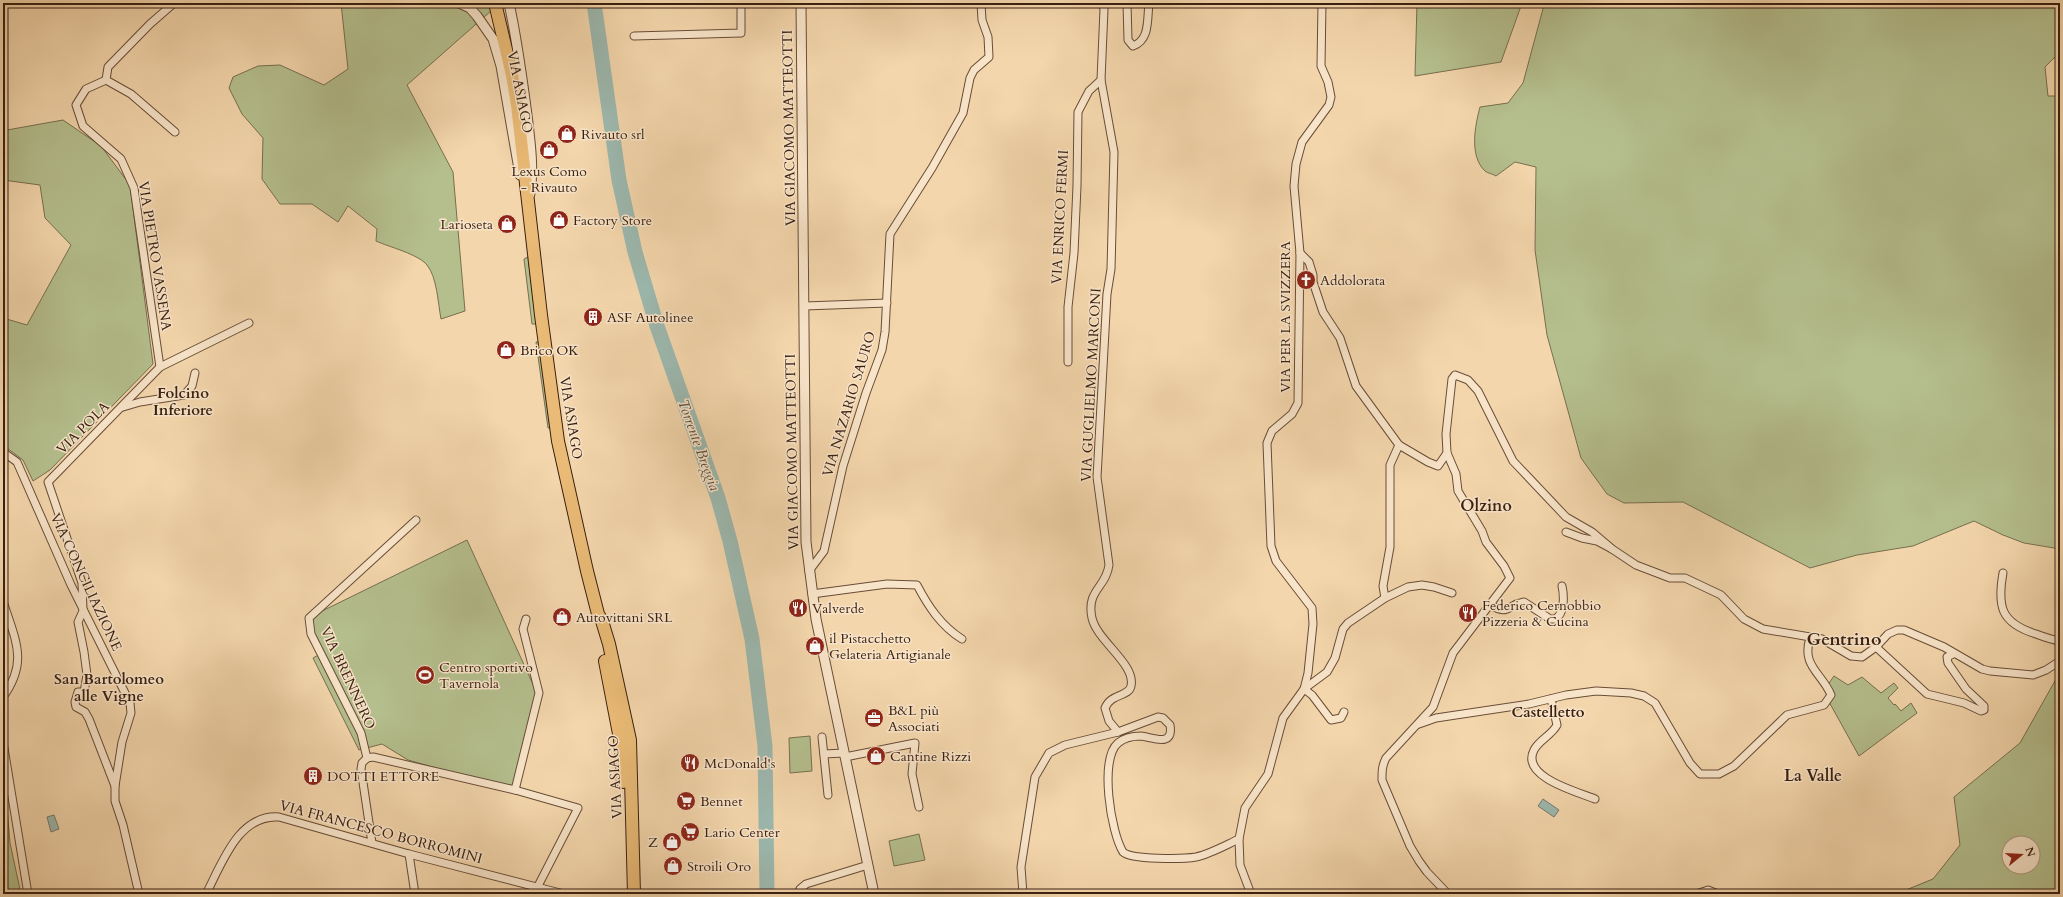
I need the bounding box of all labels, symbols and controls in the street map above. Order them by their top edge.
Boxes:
street label: VIA GIACOMO MATTEOTTI [778,30,800,226]
street label: VIA ASIAGO [503,49,537,135]
shop icon: Rivauto srl [556,123,578,145]
place label: Rivauto srl [581,125,645,144]
shop icon: Lexus Como - Rivauto [538,139,560,161]
street label: VIA ENRICO FERMI [1047,149,1073,285]
place label: Lexus Como - Rivauto [511,162,587,197]
street label: VIA PIETRO VASSENA [134,180,176,332]
shop icon: Factory Store [548,209,570,231]
place label: Factory Store [573,211,652,230]
shop icon: Larioseta [496,213,518,235]
place label: Larioseta [440,215,493,234]
street label: VIA PER LA SVIZZERA [1276,241,1295,393]
church icon: Addolorata [1295,269,1317,291]
place label: Addolorata [1320,271,1385,290]
street label: VIA GUGLIELMO MARCONI [1076,287,1106,482]
building icon: ASF Autolinee [582,306,604,328]
place label: ASF Autolinee [607,308,694,327]
street label: VIA NAZARIO SAURO [818,329,880,479]
shop icon: Brico OK [495,339,517,361]
place label: Brico OK [520,341,579,360]
street label: VIA GIACOMO MATTEOTTI [781,354,803,550]
street label: VIA ASIAGO [555,375,587,461]
district label: Folcino Inferiore [153,383,213,420]
water label: Torrente Breggia [673,396,725,494]
street label: VIA POLA [52,397,114,459]
district label: Olzino [1460,495,1512,517]
street label: VIA CONCILIAZIONE [46,510,126,654]
place label: Federico Cernobbio Pizzeria & Cucina [1482,596,1602,631]
restaurant icon: Valverde [787,597,809,619]
place label: Valverde [812,599,864,618]
restaurant icon: Federico Cernobbio Pizzeria & Cucina [1457,602,1479,624]
shop icon: Autovittani SRL [551,606,573,628]
place label: Autovittani SRL [576,608,673,627]
street label: VIA BRENNERO [316,624,380,732]
district label: Gentrino [1807,627,1881,652]
place label: il Pistacchetto Gelateria Artigianale [829,629,951,664]
shop icon: il Pistacchetto Gelateria Artigianale [804,635,826,657]
place label: Centro sportivo Tavernola [439,658,533,693]
sports icon: Centro sportivo Tavernola [414,664,436,686]
district label: San Bartolomeo alle Vigne [54,669,164,706]
place label: B&L più Associati [888,701,940,736]
district label: Castelletto [1512,702,1585,722]
office icon: B&L più Associati [863,707,885,729]
street label: VIA ASIAGO [603,735,627,819]
shop icon: Cantine Rizzi [865,745,887,767]
place label: Cantine Rizzi [890,747,971,766]
restaurant icon: McDonald's [679,752,701,774]
place label: McDonald's [704,754,776,773]
building icon: DOTTI ETTORE [302,765,324,787]
district label: La Valle [1784,765,1842,787]
place label: DOTTI ETTORE [327,767,440,786]
supermarket icon: Bennet [675,790,697,812]
place label: Bennet [700,792,743,811]
street label: VIA FRANCESCO BORROMINI [278,796,485,868]
supermarket icon: Lario Center [679,821,701,843]
place label: Lario Center [704,823,781,842]
shop icon: Z [661,831,683,853]
place label: Z [648,833,658,852]
north arrow [2001,835,2041,875]
text: N [2021,845,2039,859]
shop icon: Stroili Oro [662,855,684,877]
place label: Stroili Oro [687,857,752,876]

